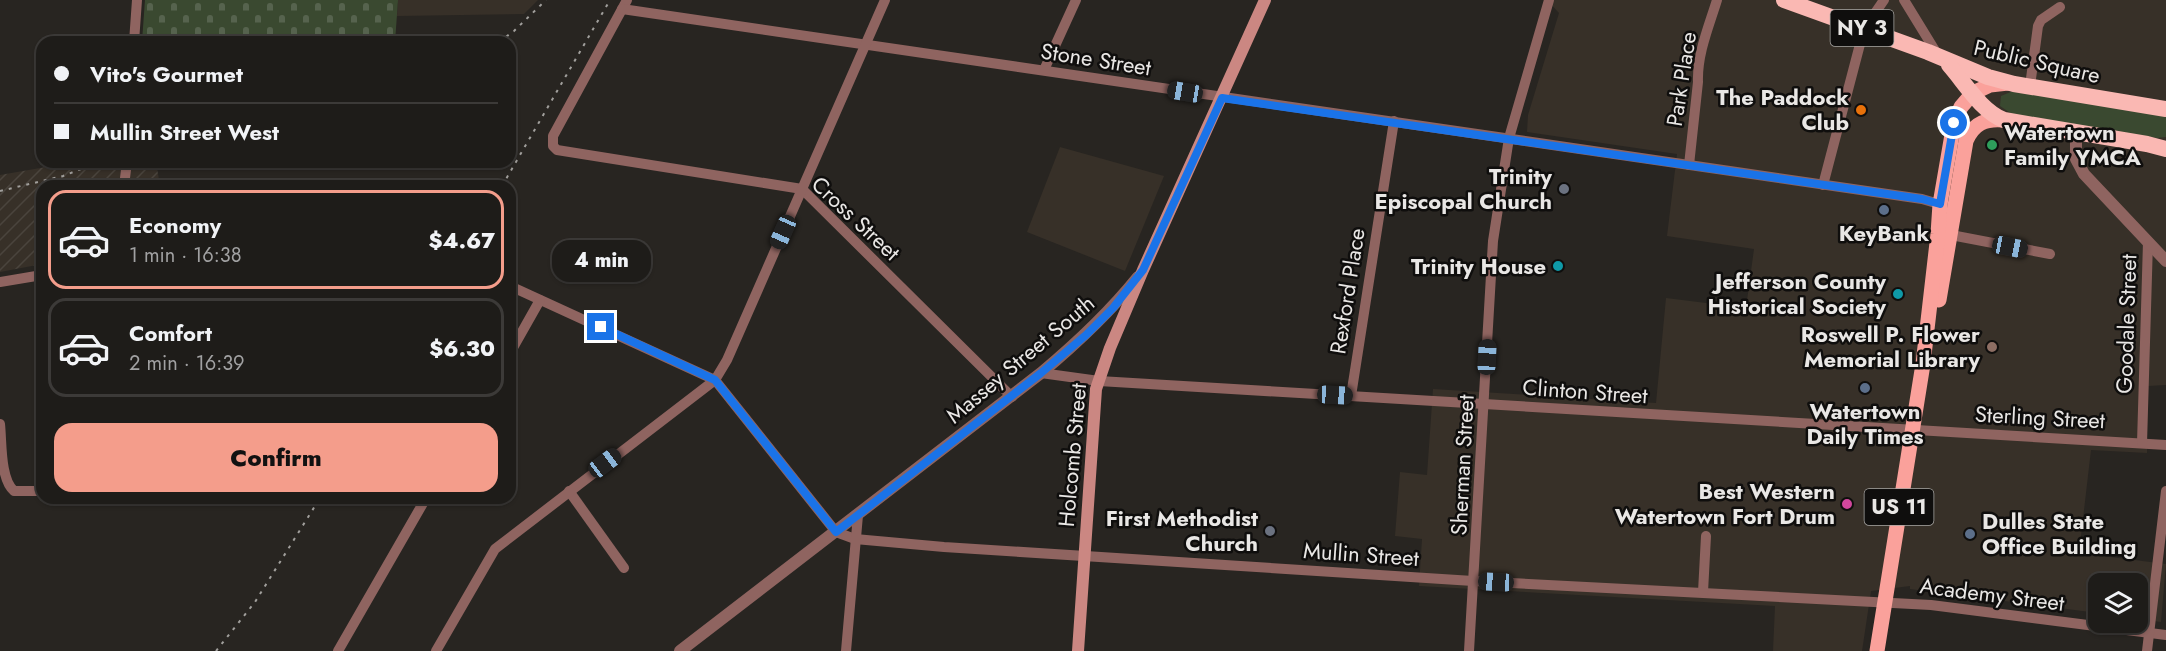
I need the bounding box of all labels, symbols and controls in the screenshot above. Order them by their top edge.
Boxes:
road number: NY 3 [1830,10,1894,46]
street label: Park Place [1658,29,1704,129]
street label: Public Square [1971,31,2103,91]
street label: Stone Street [1039,34,1154,84]
text: Vito's Gourmet [90,58,243,90]
car [1166,80,1204,104]
place label: The Paddock Club [1716,81,1849,138]
marker: The Paddock Club [1854,103,1868,117]
route start [1940,109,1967,136]
text: Mullin Street West [90,116,279,148]
place label: Watertown Family YMCA [2004,116,2142,173]
marker: Watertown Family YMCA [1985,138,1999,152]
place label: Trinity Episcopal Church [1375,160,1553,217]
street label: Cross Street [804,168,908,268]
marker: Trinity Episcopal Church [1557,182,1571,196]
marker: KeyBank [1877,203,1891,217]
text: Economy [129,209,221,241]
car [767,212,799,252]
icon: car [57,213,111,267]
place label: KeyBank [1839,217,1929,249]
text: $4.67 [429,224,495,256]
street label: Rexford Place [1321,226,1373,356]
car [1991,235,2029,259]
callout: 4 min [552,240,650,282]
text: 1 min · 16:38 [129,241,242,270]
text: 4 min [574,246,629,275]
place label: Trinity House [1411,250,1546,282]
street label: Goodale Street [2108,253,2144,394]
marker: Trinity House [1551,259,1565,273]
place label: Jefferson County Historical Society [1708,265,1887,322]
street label: Massey Street South [939,287,1101,431]
marker: Jefferson County Historical Society [1891,287,1905,301]
route end [587,313,614,340]
text: Comfort [129,317,212,349]
place label: Roswell P. Flower Memorial Library [1801,318,1981,375]
icon: car [57,321,111,375]
text: $6.30 [429,332,495,364]
car [1477,339,1497,375]
marker: Roswell P. Flower Memorial Library [1985,340,1999,354]
text: 2 min · 16:39 [129,349,245,378]
street label: Clinton Street [1521,371,1649,411]
street label: Holcomb Street [1050,381,1094,528]
marker: Watertown Daily Times [1858,381,1872,395]
car [1317,385,1353,405]
street label: Sherman Street [1442,393,1482,536]
place label: Watertown Daily Times [1806,395,1924,452]
street label: Sterling Street [1974,398,2107,436]
button: Confirm [54,423,498,492]
car [585,445,625,481]
place label: Best Western Watertown Fort Drum [1615,475,1835,532]
road number: US 11 [1864,489,1934,525]
marker: Best Western Watertown Fort Drum [1840,497,1854,511]
place label: First Methodist Church [1106,502,1258,559]
place label: Dulles State Office Building [1982,505,2136,562]
marker: First Methodist Church [1263,524,1277,538]
marker: Dulles State Office Building [1963,527,1977,541]
street label: Mullin Street [1302,534,1421,574]
street label: Academy Street [1918,569,2067,619]
car [1478,572,1514,592]
map controls [2088,573,2148,633]
button: layers [2088,573,2148,633]

